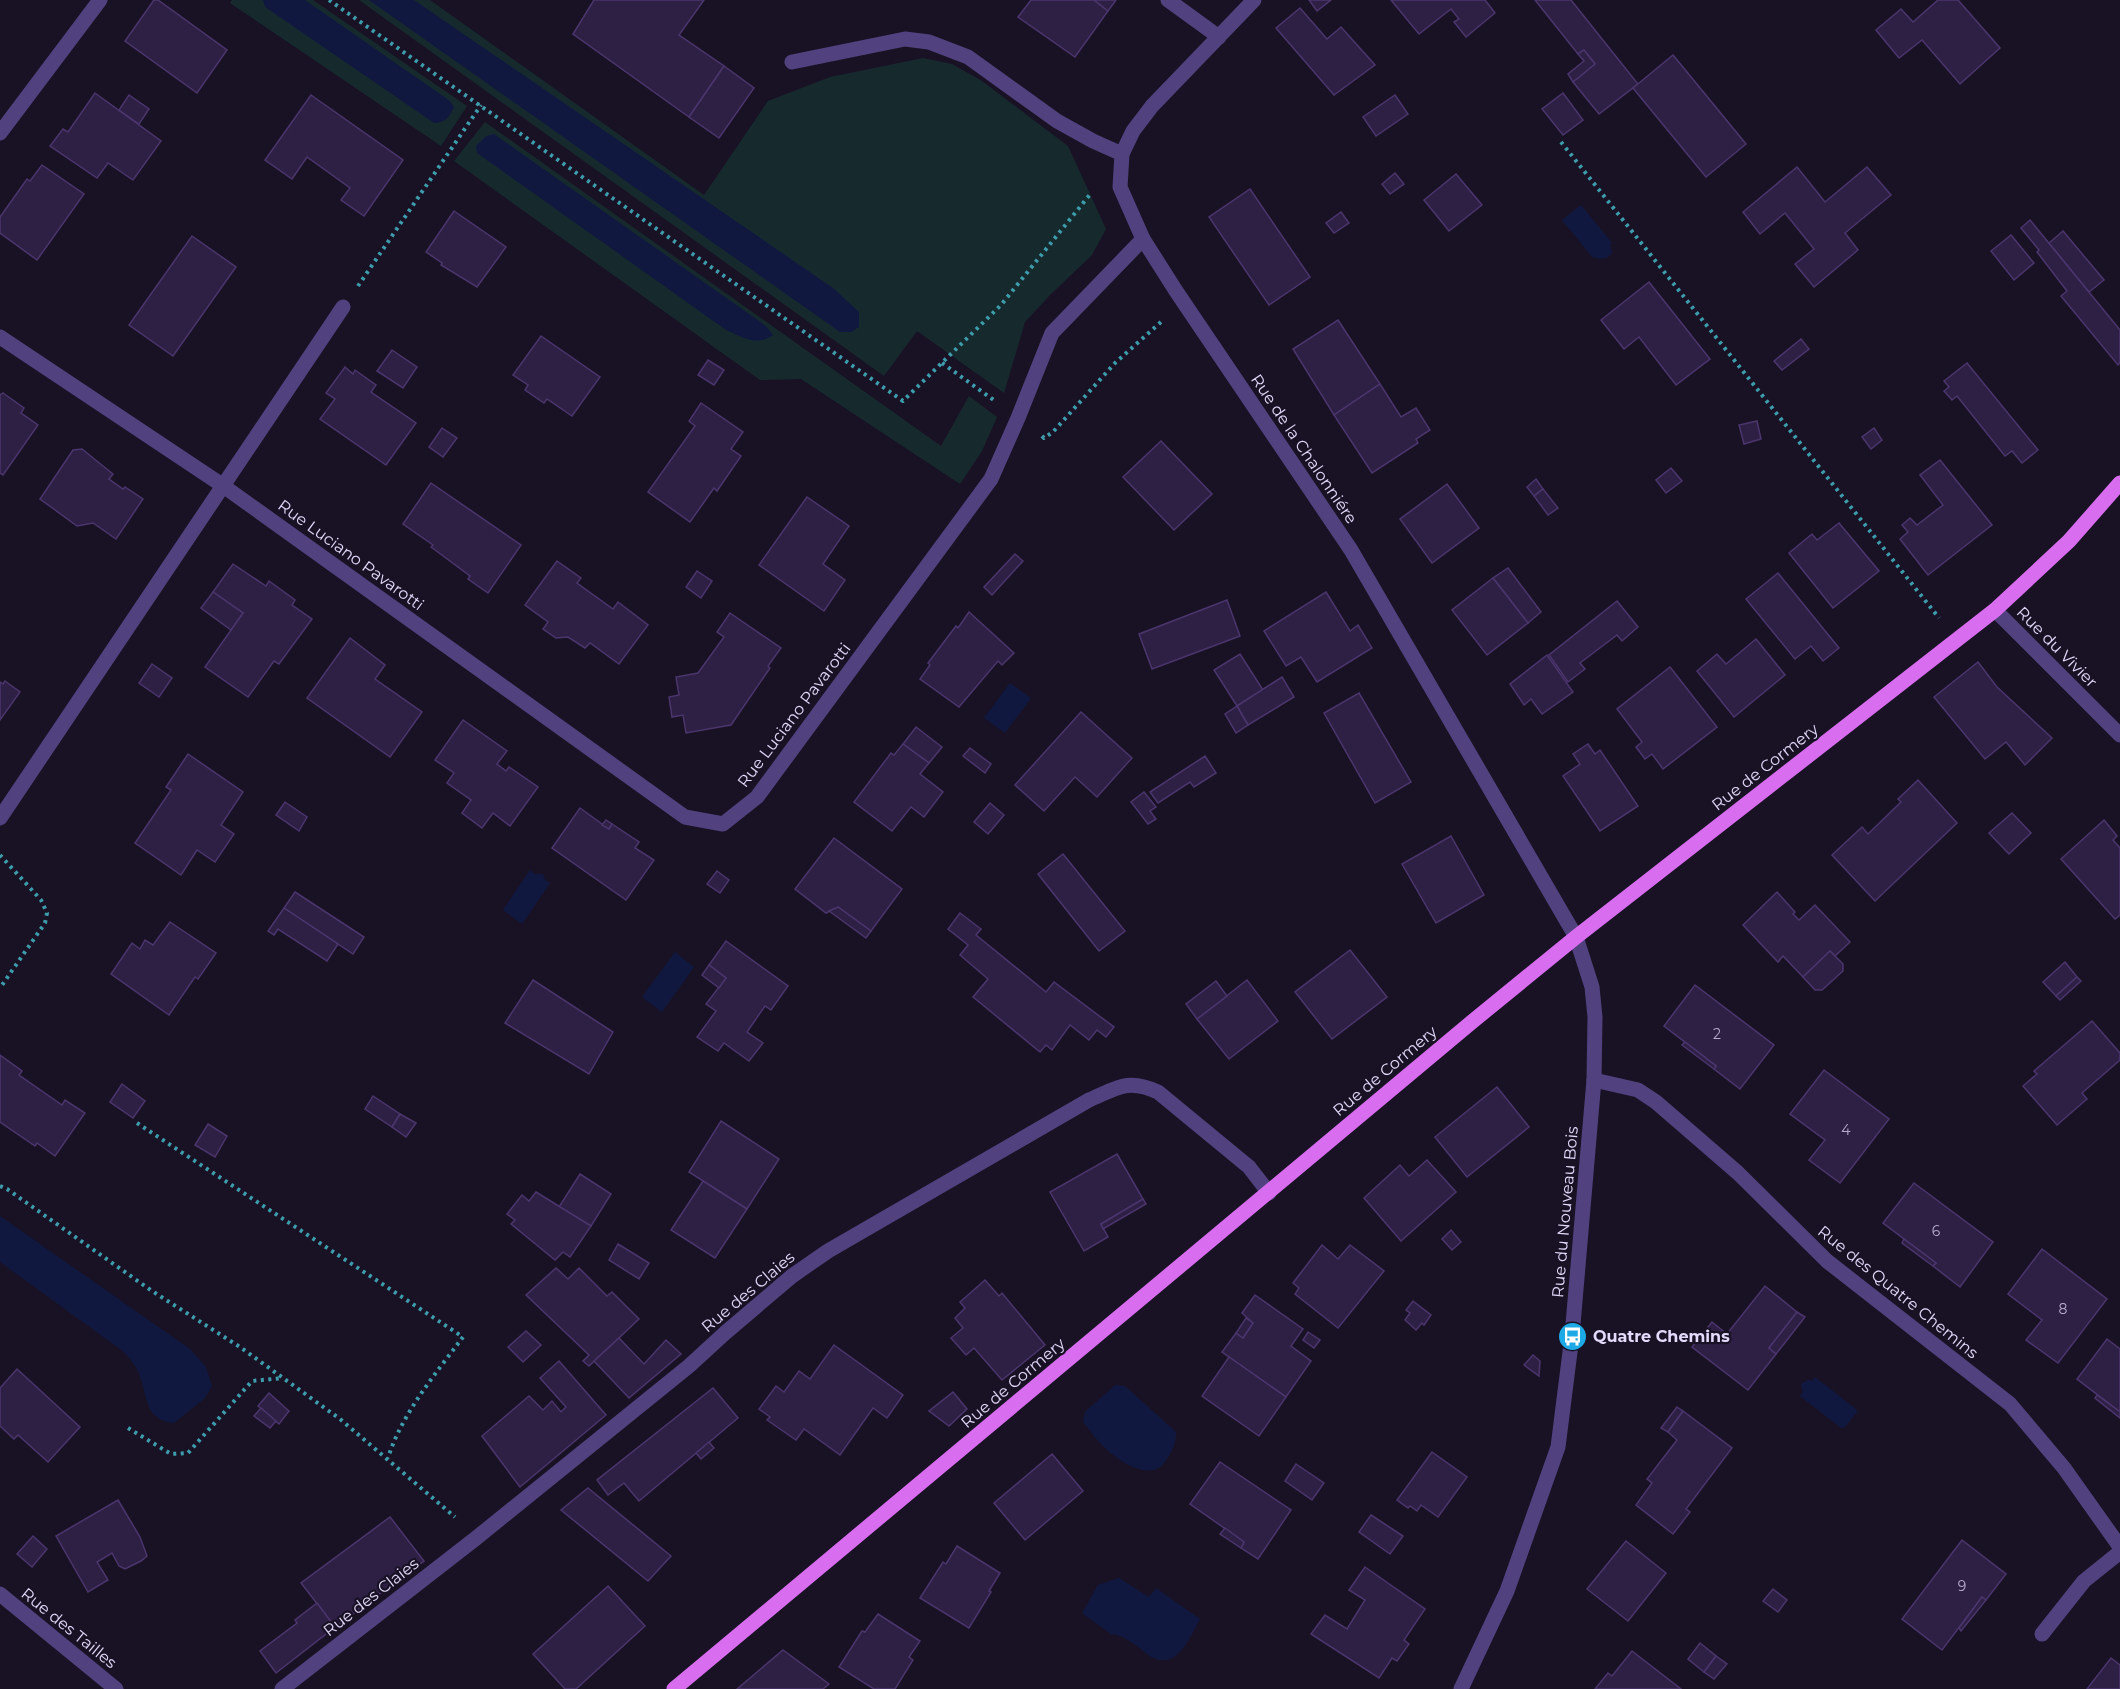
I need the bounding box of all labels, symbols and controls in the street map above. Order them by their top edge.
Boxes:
street label: Rue de la Chalonniére [1247,371,1361,527]
street label: Rue Luciano Pavarotti [274,496,428,614]
street label: Rue du Vivier [2013,603,2101,691]
street label: Rue Luciano Pavarotti [734,639,854,791]
street label: Rue de Cormery [1708,719,1822,814]
street label: Rue de Cormery [1329,1022,1441,1120]
house number: 2 [1713,1025,1721,1043]
house number: 4 [1841,1121,1851,1139]
street label: Rue du Nouveau Bois [1548,1125,1582,1299]
street label: Rue des Quatre Chemins [1814,1221,1982,1363]
house number: 6 [1932,1222,1941,1240]
street label: Rue des Claies [698,1247,799,1336]
house number: 8 [2059,1300,2068,1318]
bus stop icon: Quatre Chemins [1556,1320,1588,1352]
place label: Quatre Chemins [1593,1327,1730,1346]
street label: Rue de Cormery [957,1334,1069,1432]
street label: Rue des Claies [320,1554,423,1640]
house number: 9 [1958,1577,1966,1595]
street label: Rue des Tailles [17,1584,121,1672]

